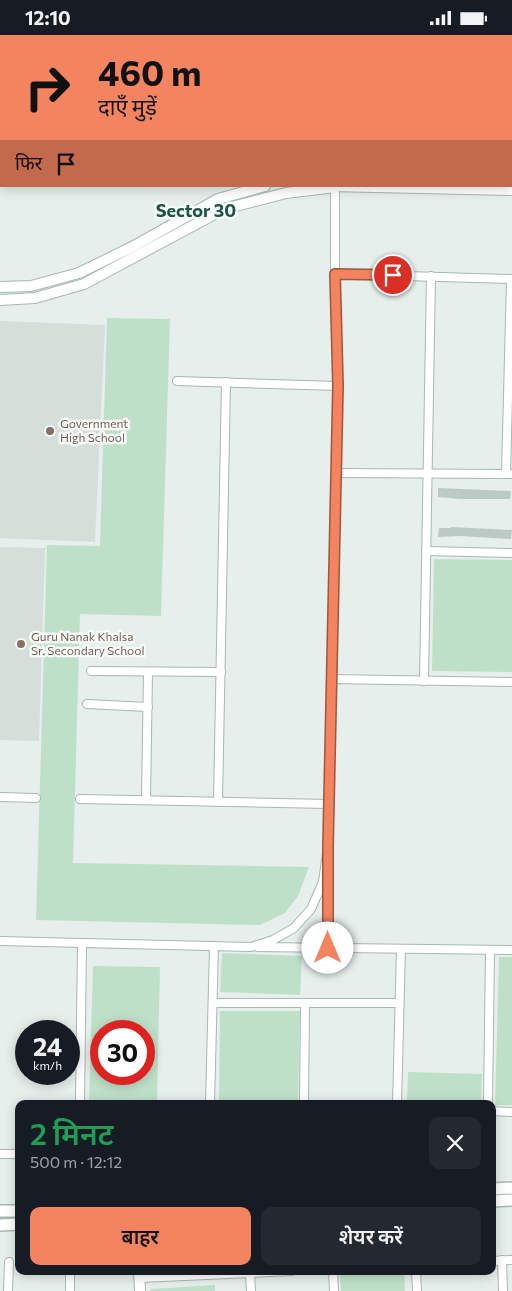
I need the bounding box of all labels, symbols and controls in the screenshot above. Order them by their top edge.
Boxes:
text: 12:10 [25,6,71,29]
text: 460 m [98,50,202,93]
icon: right [15,55,80,120]
text: दाएँ मुड़ें [98,93,157,120]
icon: arrive [52,150,80,178]
text: फिर [15,151,42,174]
district label: Sector 30 [156,199,236,221]
pin [372,254,414,296]
icon: arrive [379,261,407,289]
place label: Government High School [60,416,128,444]
marker: Government High School [44,425,56,437]
place label: Guru Nanak Khalsa Sr. Secondary School [31,629,144,657]
marker: Guru Nanak Khalsa Sr. Secondary School [15,638,27,650]
position arrow [301,921,353,973]
speed limit sign: 30 [90,1020,155,1085]
text: 24 [33,1031,62,1061]
text: km/h [33,1058,62,1072]
text: 2 मिनट [30,1114,114,1151]
button: close [429,1117,481,1169]
text: 500 m · 12:12 [30,1152,122,1171]
button: बाहर [30,1207,251,1265]
button: शेयर करें [261,1207,481,1265]

